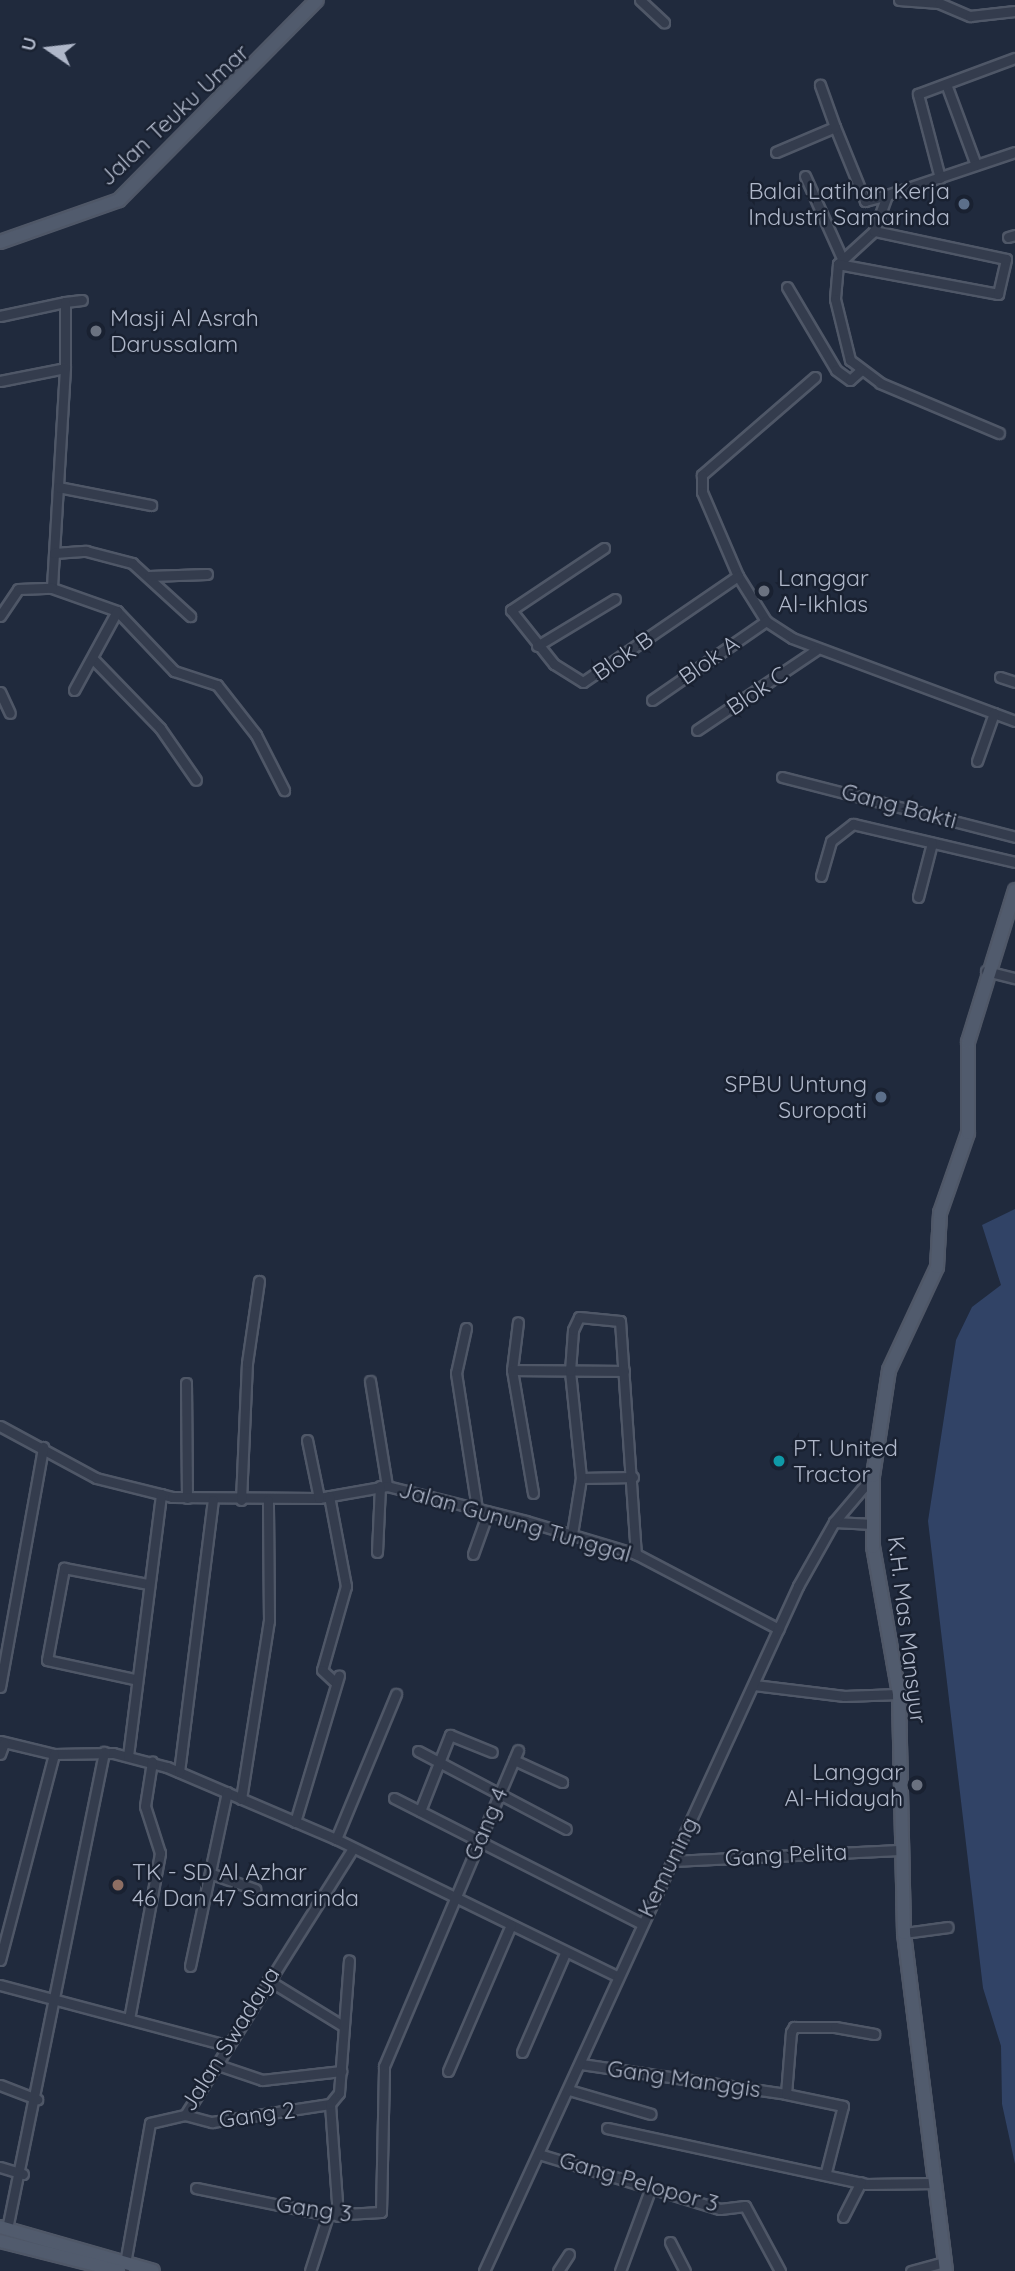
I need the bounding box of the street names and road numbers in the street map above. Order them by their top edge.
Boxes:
street label: Jalan Teuku Umar [93,38,255,192]
street label: Blok B [587,625,659,687]
street label: Blok A [674,629,744,691]
street label: Blok C [721,661,793,721]
street label: Gang Bakti [838,777,960,835]
street label: Jalan Gunung Tunggal [396,1476,634,1568]
street label: K.H. Mas Mansyur [882,1535,932,1725]
street label: Gang 4 [458,1783,514,1865]
street label: Kemuning [632,1812,704,1922]
street label: Gang Pelita [724,1838,848,1872]
street label: Jalan Swadaya [175,1962,285,2116]
street label: Gang Manggis [605,2055,763,2103]
street label: Gang 2 [217,2096,297,2134]
street label: Gang Pelopor 3 [556,2146,722,2218]
street label: Gang 3 [274,2190,354,2228]

